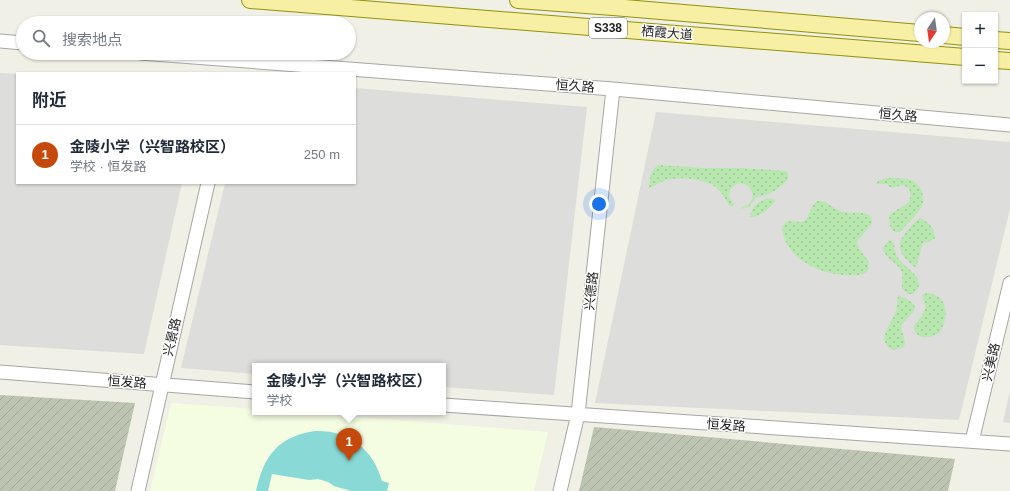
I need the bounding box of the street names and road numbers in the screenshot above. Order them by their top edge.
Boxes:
road number: S338 [589,18,627,38]
street label: 栖霞大道 [640,23,694,43]
street label: 恒久路 [555,77,595,95]
street label: 恒久路 [878,106,918,124]
street label: 兴德路 [582,271,600,311]
street label: 兴景路 [160,316,184,358]
street label: 兴美路 [979,341,1003,383]
street label: 恒发路 [107,373,147,391]
street label: 恒发路 [706,416,746,434]

